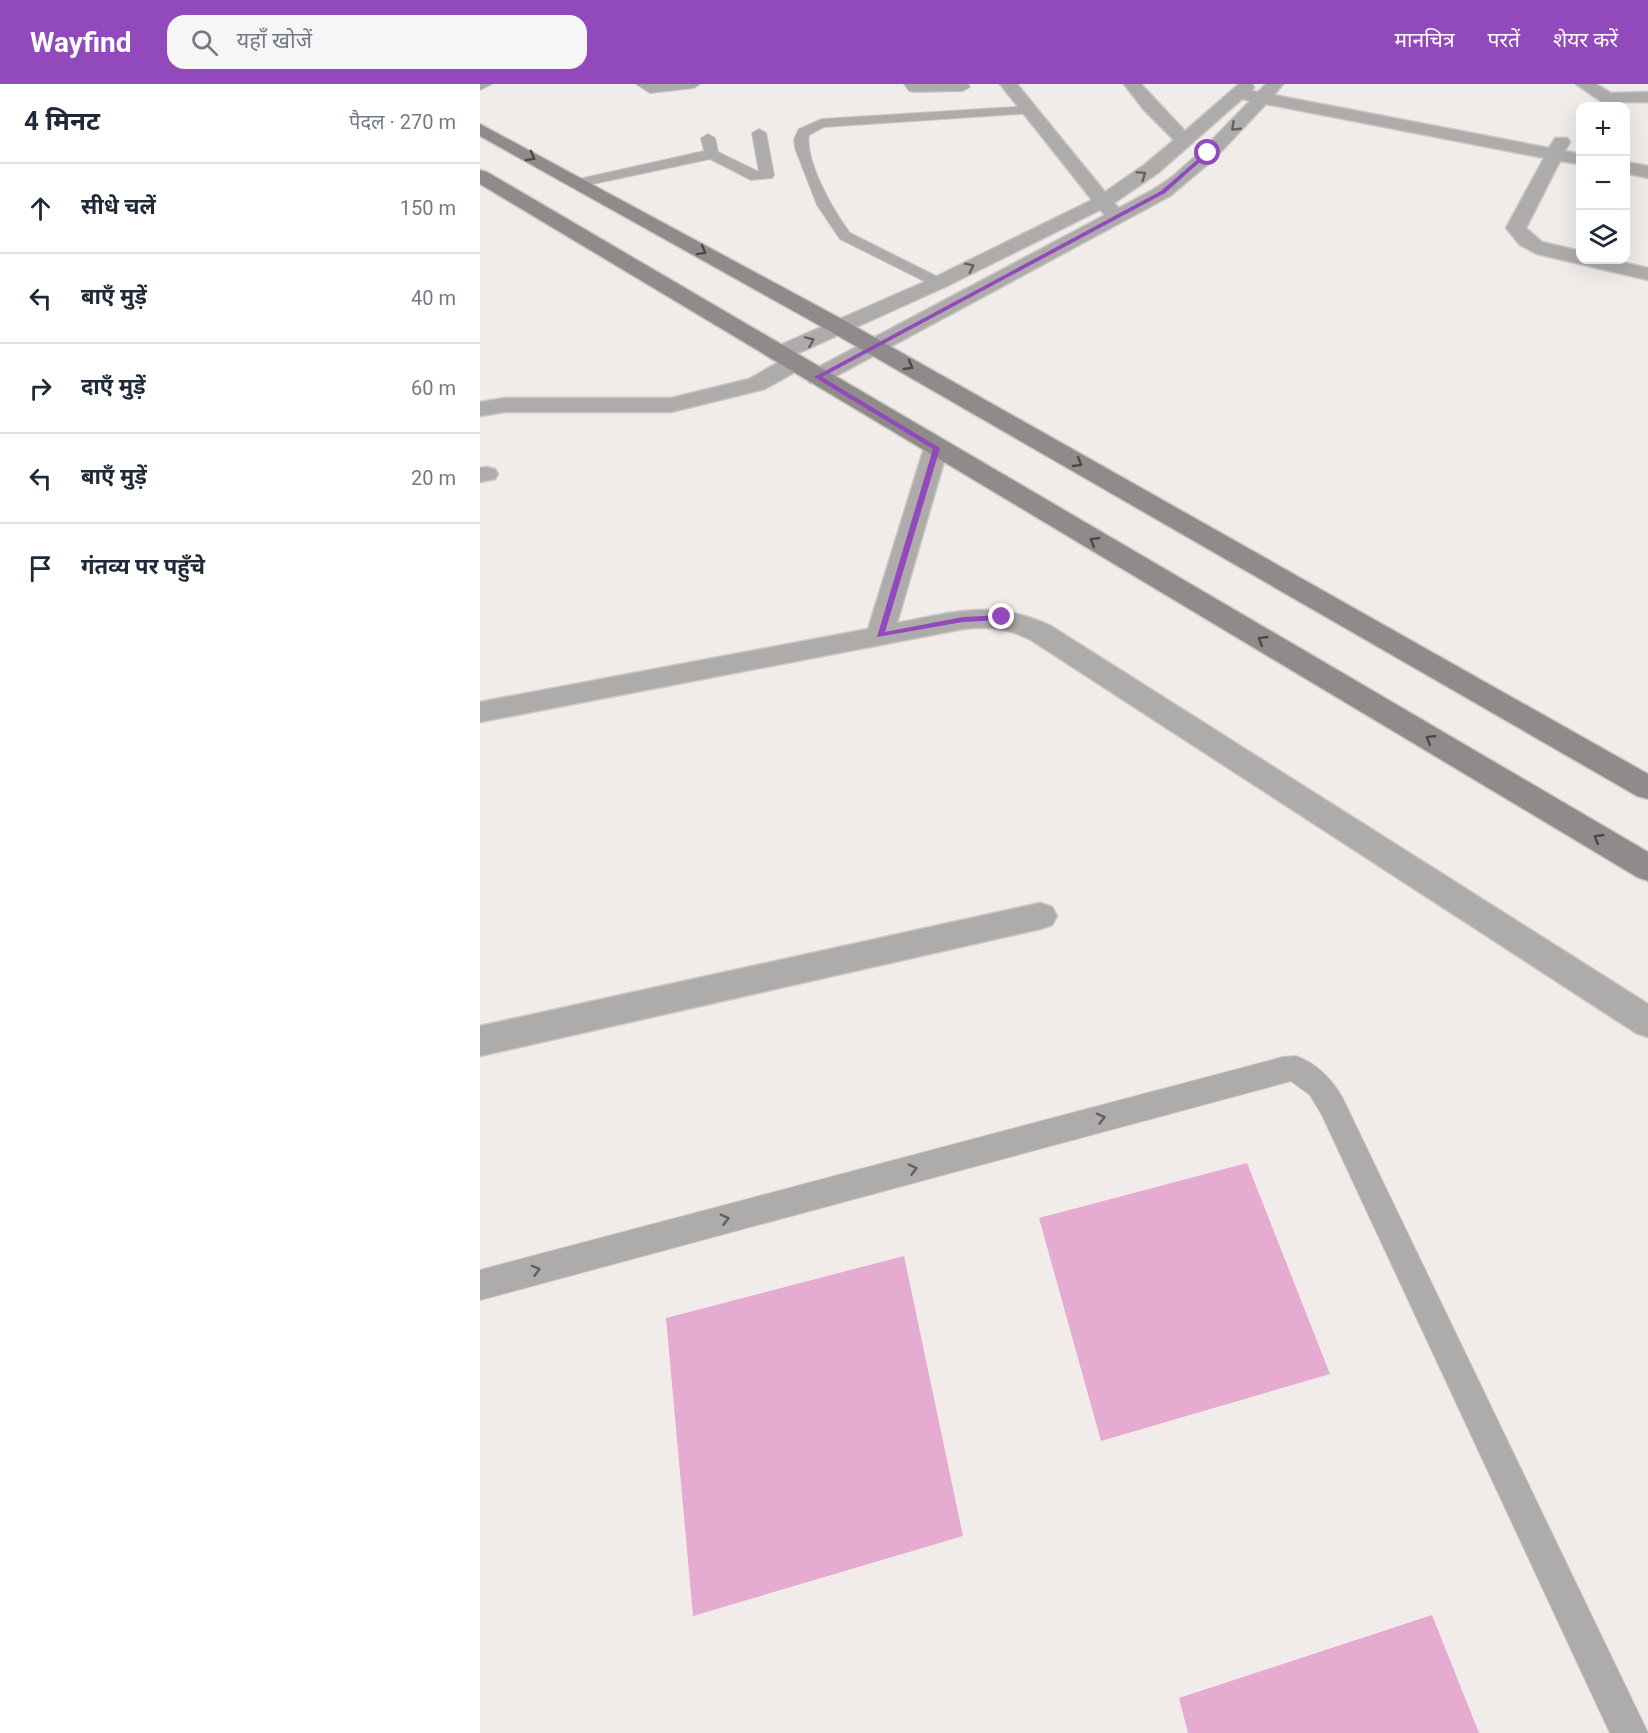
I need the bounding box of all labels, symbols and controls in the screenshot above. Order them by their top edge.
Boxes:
search box [167,15,587,69]
text: Wayfind [30,26,131,59]
icon: search [188,26,221,59]
text: यहाँ खोजें [236,28,312,53]
text: मानचित्र [1394,28,1455,52]
text: परतें [1488,28,1520,52]
text: शेयर करें [1553,28,1618,52]
map controls [1576,102,1630,264]
button: + [1576,102,1630,156]
text: 4 मिनट [24,106,100,136]
text: पैदल · 270 m [349,110,456,134]
one-way arrow [1232,119,1243,130]
route start [1194,139,1220,165]
one-way arrow [525,150,535,161]
button: − [1576,156,1630,210]
one-way arrow [1136,171,1146,183]
icon: ahead [24,192,57,225]
text: सीधे चलें [81,194,156,219]
text: 150 m [400,196,456,220]
button: layers [1576,210,1630,264]
one-way arrow [696,244,706,255]
one-way arrow [964,262,975,274]
icon: left [24,282,57,315]
text: बाएँ मुड़ें [81,284,147,309]
text: 40 m [411,286,456,310]
one-way arrow [804,336,815,348]
one-way arrow [903,359,913,370]
icon: right [24,372,57,405]
text: दाएँ मुड़ें [81,374,146,399]
text: 60 m [411,376,456,400]
one-way arrow [1072,456,1083,467]
icon: left [24,462,57,495]
text: बाएँ मुड़ें [81,464,147,489]
text: 20 m [411,466,456,490]
one-way arrow [1090,536,1100,548]
icon: arrive [24,552,57,585]
text: गंतव्य पर पहुँचे [81,554,205,579]
route end [988,603,1014,629]
one-way arrow [1258,636,1268,647]
one-way arrow [1426,735,1436,746]
one-way arrow [1594,834,1604,845]
one-way arrow [1096,1113,1106,1125]
one-way arrow [907,1164,918,1176]
one-way arrow [720,1214,730,1227]
one-way arrow [531,1265,541,1277]

